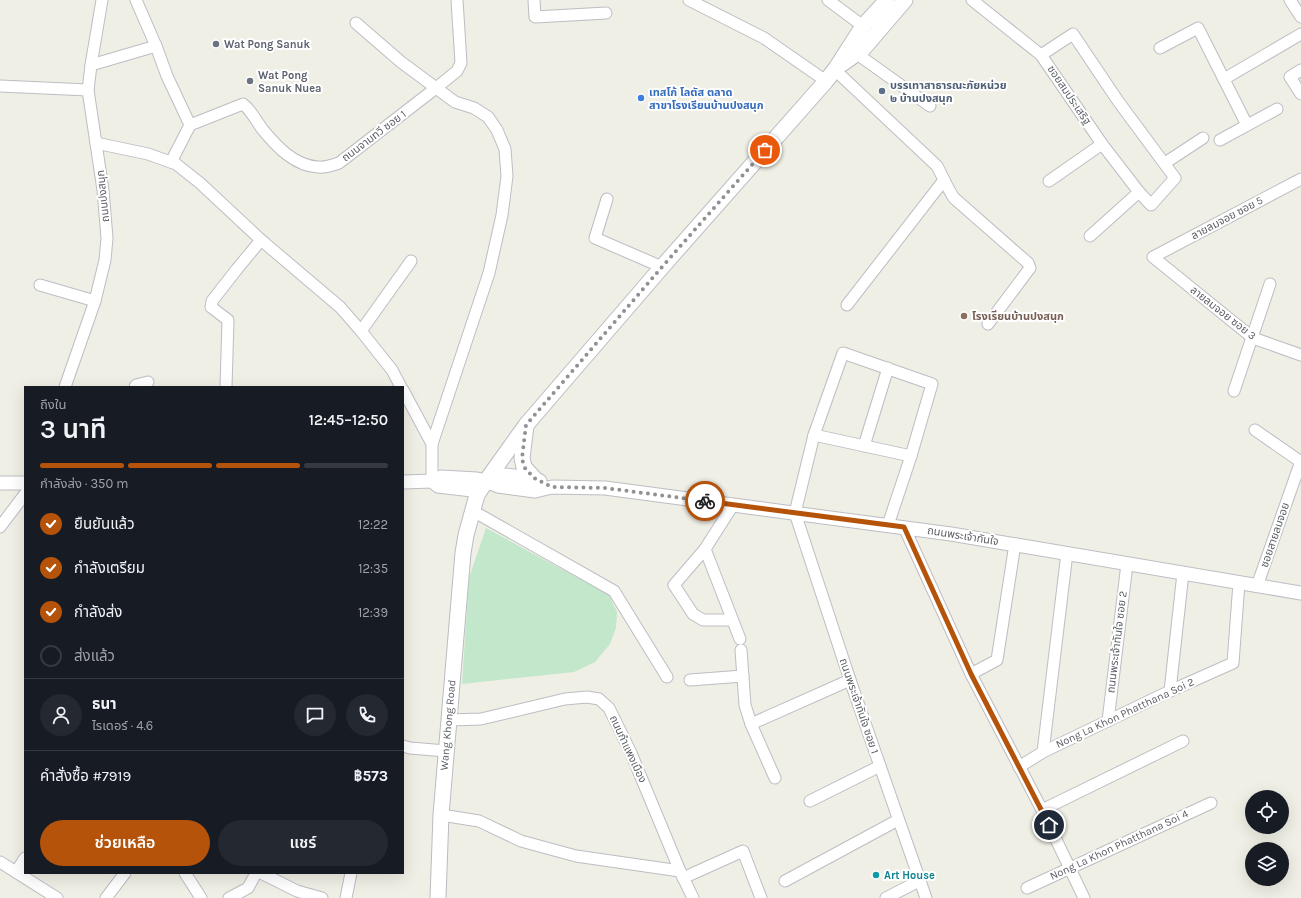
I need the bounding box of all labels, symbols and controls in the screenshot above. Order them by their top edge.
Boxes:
place label: Wat Pong Sanuk [224,38,310,51]
marker: Wat Pong Sanuk [211,39,221,49]
street label: ซอยสมประเสริฐ [1044,63,1094,127]
place label: Wat Pong Sanuk Nuea [258,69,322,95]
marker: Wat Pong Sanuk Nuea [245,76,255,86]
place label: บรรเทาสาธารณะภัยหน่วย ๒ บ้านปงสนุก [890,79,1007,105]
place label: เทสโก้ โลตัส ตลาด สาขาโรงเรียนบ้านปงสนุก [649,86,764,112]
marker: บรรเทาสาธารณะภัยหน่วย ๒ บ้านปงสนุก [877,86,887,96]
marker: เทสโก้ โลตัส ตลาด สาขาโรงเรียนบ้านปงสนุก [636,93,646,103]
street label: ถนนจามทวี ซอย 1 [339,108,409,164]
pin [748,133,782,167]
icon: bag [754,139,776,161]
street label: ถนนปงสนุก [94,169,112,223]
street label: ลายลมจอย ซอย 5 [1189,194,1265,242]
street label: ลายลมจอย ซอย 3 [1188,283,1258,343]
place label: โรงเรียนบ้านปงสนุก [972,310,1064,323]
marker: โรงเรียนบ้านปงสนุก [959,311,969,321]
text: ถึงใน [40,397,66,412]
text: 12:45–12:50 [309,411,388,429]
text: 3 นาที [40,414,106,445]
text: กำลังส่ง · 350 m [40,476,128,491]
courier [685,481,725,521]
icon: bike [694,490,716,512]
street label: ซอยสายลมจอย [1258,501,1292,569]
icon: check [40,513,62,535]
text: ยืนยันแล้ว [74,515,135,533]
text: 12:22 [358,517,388,532]
street label: ถนนพระเจ้าทันใจ [926,524,1000,548]
icon: check [40,557,62,579]
text: กำลังเตรียม [74,559,145,577]
text: 12:35 [358,561,388,576]
street label: ถนนพระเจ้าทันใจ ซอย 2 [1104,590,1130,694]
icon: check [40,601,62,623]
text: กำลังส่ง [74,603,122,621]
text: 12:39 [358,605,388,620]
text: ส่งแล้ว [74,647,115,665]
street label: ถนนพระเจ้าทันใจ ซอย 1 [837,657,881,755]
street label: Nong La Khon Phatthana Soi 2 [1054,675,1196,751]
street label: Wang Khong Road [438,679,458,771]
button: person [40,694,82,736]
button: chat [294,694,336,736]
button: phone [346,694,388,736]
text: ธนา [92,695,117,713]
street label: ถนนกำแพงเมือง [607,713,649,785]
text: ไรเดอร์ · 4.6 [92,718,153,733]
text: คำสั่งซื้อ #7919 [40,767,131,785]
text: ฿573 [354,767,388,785]
map controls [1245,790,1289,886]
button: locate [1245,790,1289,834]
street label: Nong La Khon Phatthana Soi 4 [1048,807,1190,883]
pin [1032,808,1066,842]
icon: home [1038,814,1060,836]
button: ช่วยเหลือ [40,820,210,866]
button: แชร์ [218,820,388,866]
button: layers [1245,842,1289,886]
place label: Art House [884,869,935,882]
marker: Art House [871,870,881,880]

